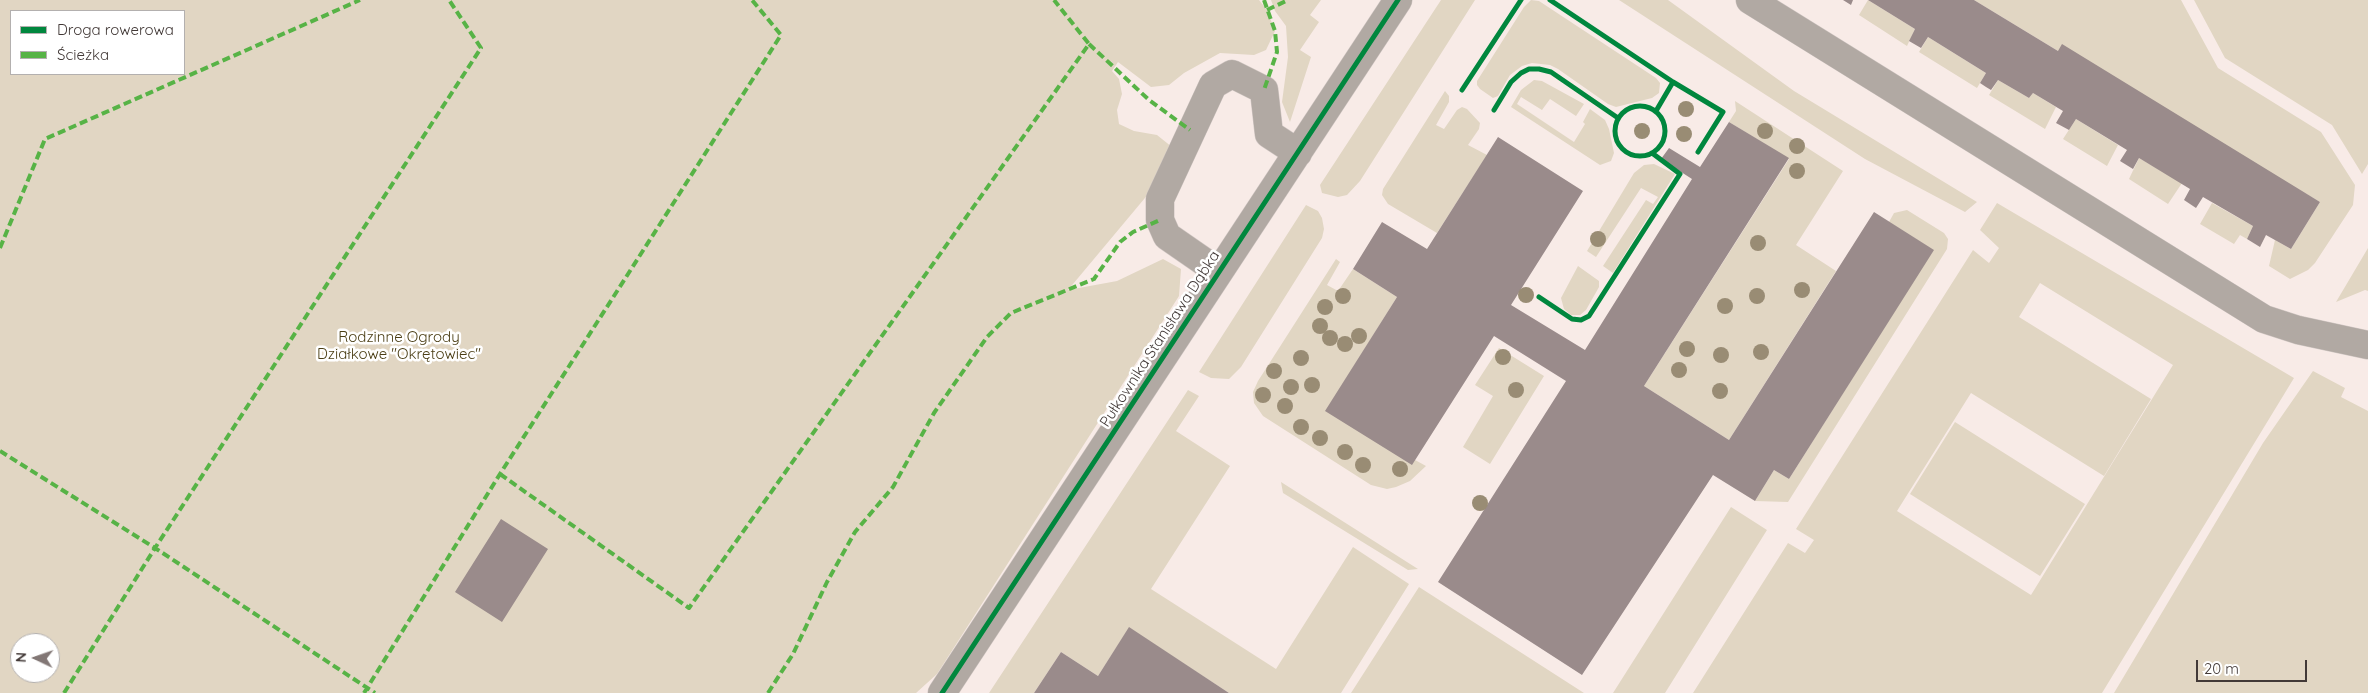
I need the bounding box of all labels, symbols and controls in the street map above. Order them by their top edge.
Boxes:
legend [10,10,185,75]
text: Droga rowerowa [57,20,174,39]
text: Ścieżka [57,45,109,64]
street label: Pułkownika Stanisława Dąbka [1096,248,1224,430]
park label: Rodzinne Ogrody Działkowe "Okrętowiec" [317,328,481,363]
north arrow [10,633,60,683]
scale bar [2198,650,2309,682]
text: N [12,652,30,663]
text: 20 m [2204,659,2239,678]

